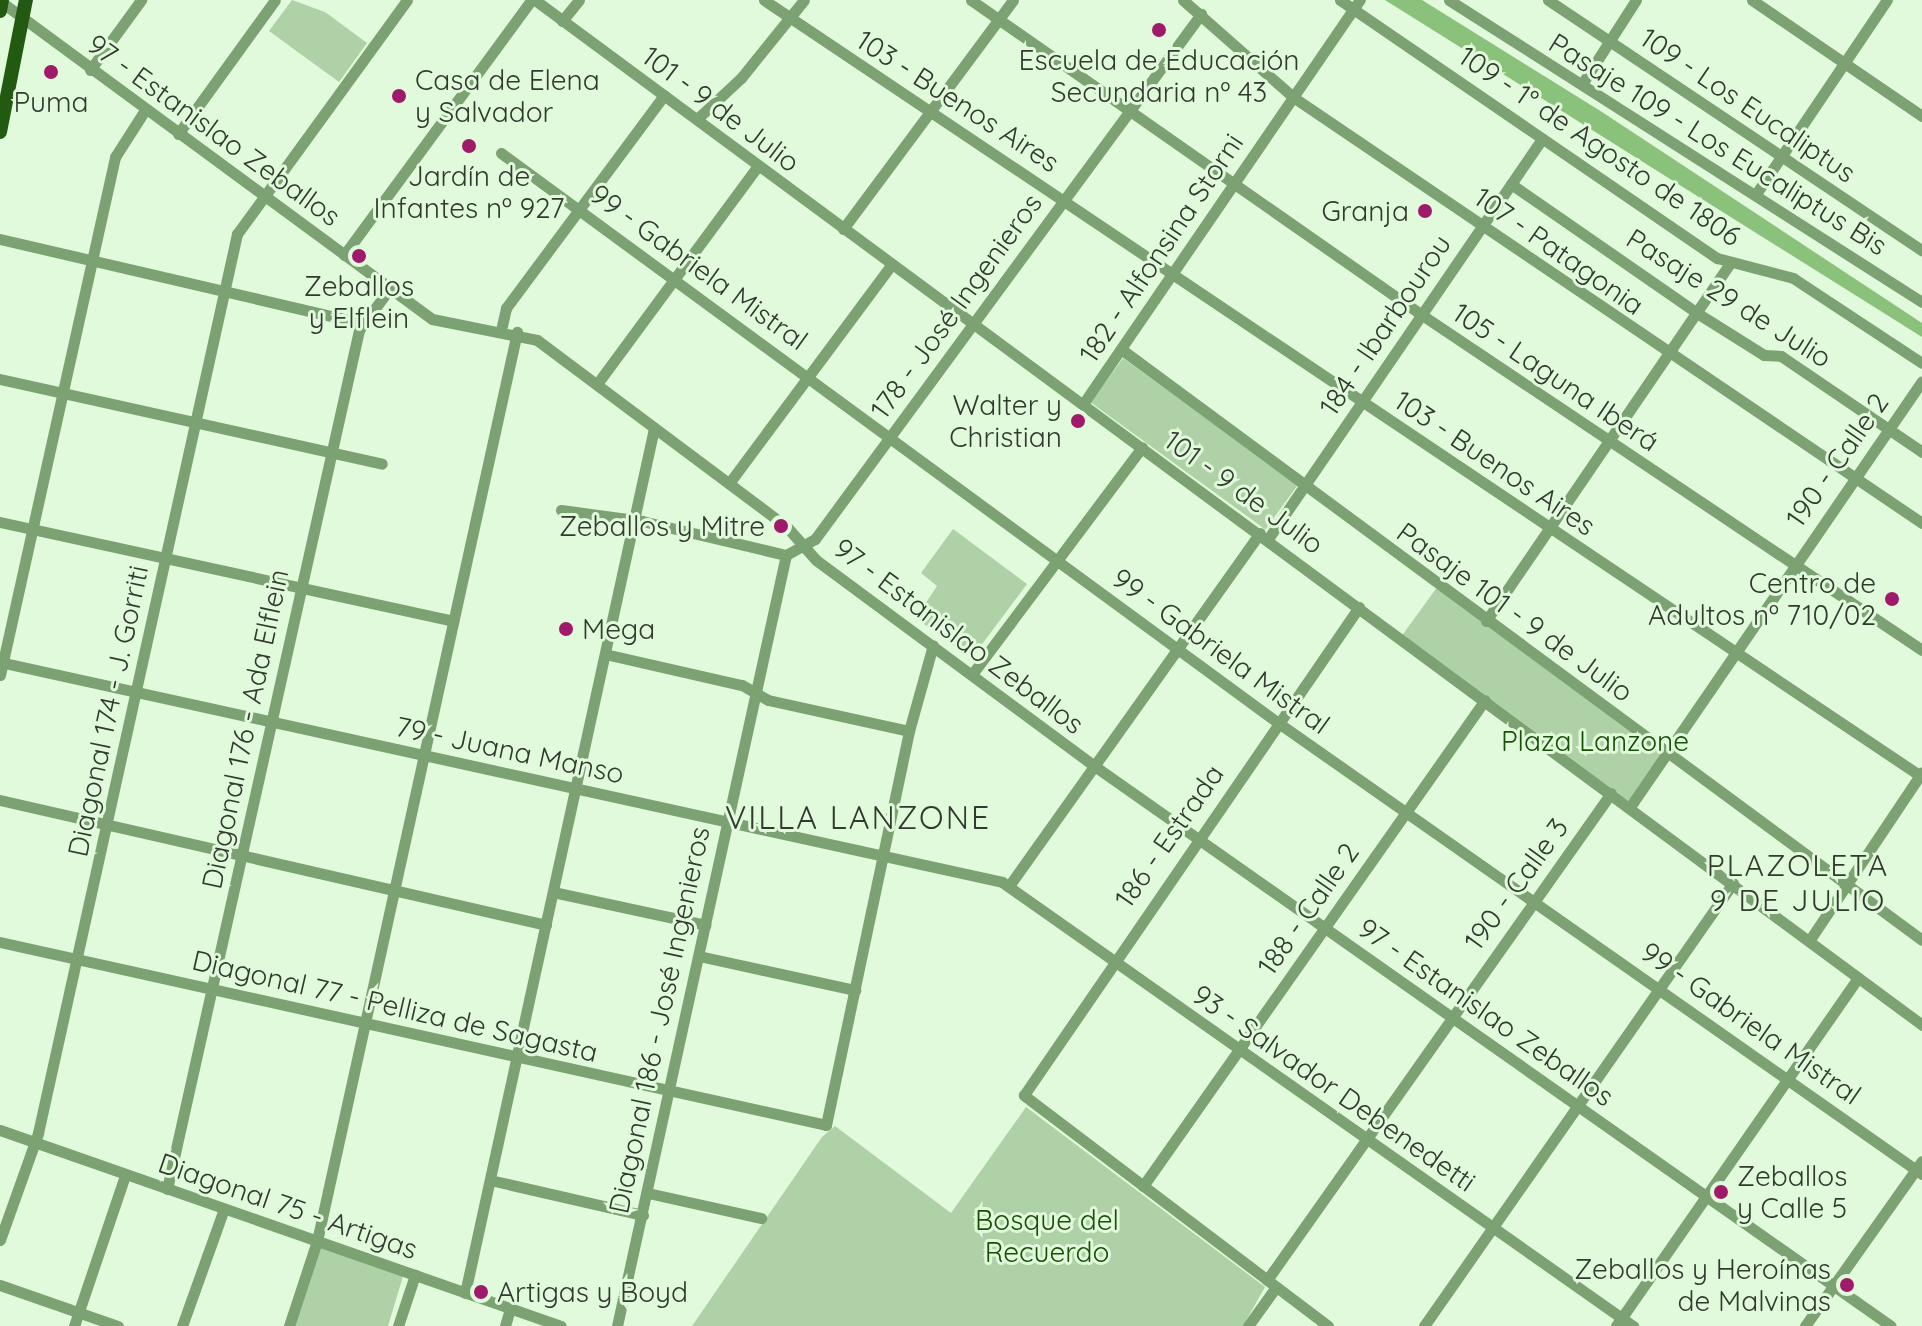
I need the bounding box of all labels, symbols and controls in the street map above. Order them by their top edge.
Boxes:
street label: 109 - Los Eucaliptus [1634,20,1862,190]
marker: Escuela de Educación Secundaria nº 43 [1150,21,1168,39]
street label: 103 - Buenos Aires [850,23,1066,179]
street label: Pasaje 109 - Los Eucaliptus Bis [1543,26,1893,262]
street label: 97 - Estanislao Zeballos [81,27,347,233]
street label: 101 - 9 de Julio [636,39,806,179]
street label: 109 - 1° de Agosto de 1806 [1452,39,1748,253]
place label: Escuela de Educación Secundaria nº 43 [1019,43,1299,109]
marker: Puma [42,63,60,81]
place label: Casa de Elena y Salvador [415,63,600,129]
place label: Puma [14,85,88,119]
marker: Casa de Elena y Salvador [390,87,408,105]
street label: 182 - Alfonsina Storni [1072,127,1250,369]
marker: Jardín de Infantes nº 927 [460,137,478,155]
place label: Jardín de Infantes nº 927 [374,159,564,225]
street label: 99 - Gabriela Mistral [584,177,814,357]
street label: 107 - Patagonia [1468,180,1650,322]
street label: 178 - José Ingenieros [863,187,1049,425]
place label: Granja [1321,194,1409,228]
marker: Granja [1416,202,1434,220]
street label: Pasaje 29 de Julio [1620,221,1838,375]
street label: 184 - Ibarbourou [1312,228,1458,422]
marker: Zeballos y Elflein [350,247,368,265]
place label: Zeballos y Elflein [304,269,414,335]
street label: 105 - Laguna Iberá [1446,296,1666,458]
street label: 103 - Buenos Aires [1388,383,1602,543]
street label: 190 - Calle 2 [1779,387,1895,533]
place label: Walter y Christian [949,388,1062,454]
marker: Walter y Christian [1069,412,1087,430]
street label: 101 - 9 de Julio [1158,423,1330,561]
place label: Zeballos y Mitre [559,509,765,543]
street label: Pasaje 101 - 9 de Julio [1390,515,1640,709]
marker: Zeballos y Mitre [772,517,790,535]
street label: 97 - Estanislao Zeballos [827,531,1091,741]
street label: 99 - Gabriela Mistral [1106,561,1336,741]
street label: Diagonal 174 - J. Gorriti [61,562,155,860]
street label: Diagonal 176 - Ada Elflein [195,566,295,892]
place label: Centro de Adultos nº 710/02 [1648,566,1876,632]
marker: Centro de Adultos nº 710/02 [1883,590,1901,608]
place label: Mega [582,612,655,646]
marker: Mega [557,620,575,638]
street label: 79 - Juana Manso [393,709,627,791]
park label: Plaza Lanzone [1501,724,1689,758]
street label: 186 - Estrada [1107,758,1231,914]
district label: VILLA LANZONE [725,798,991,836]
street label: 190 - Calle 3 [1457,811,1575,957]
street label: Diagonal 186 - José Ingenieros [602,824,716,1216]
street label: 188 - Calle 2 [1250,836,1366,982]
district label: PLAZOLETA 9 DE JULIO [1707,847,1889,918]
street label: 97 - Estanislao Zeballos [1352,911,1620,1113]
street label: 99 - Gabriela Mistral [1635,935,1867,1111]
street label: Diagonal 77 - Pelliza de Sagasta [189,943,601,1069]
street label: 93 - Salvador Debenedetti [1186,977,1482,1199]
street label: Diagonal 75 - Artigas [154,1146,422,1266]
place label: Zeballos y Calle 5 [1737,1159,1847,1225]
marker: Zeballos y Calle 5 [1712,1183,1730,1201]
park label: Bosque del Recuerdo [975,1203,1119,1269]
place label: Zeballos y Heroínas de Malvinas [1574,1252,1831,1318]
place label: Artigas y Boyd [497,1275,688,1309]
marker: Zeballos y Heroínas de Malvinas [1838,1276,1856,1294]
marker: Artigas y Boyd [472,1283,490,1301]

